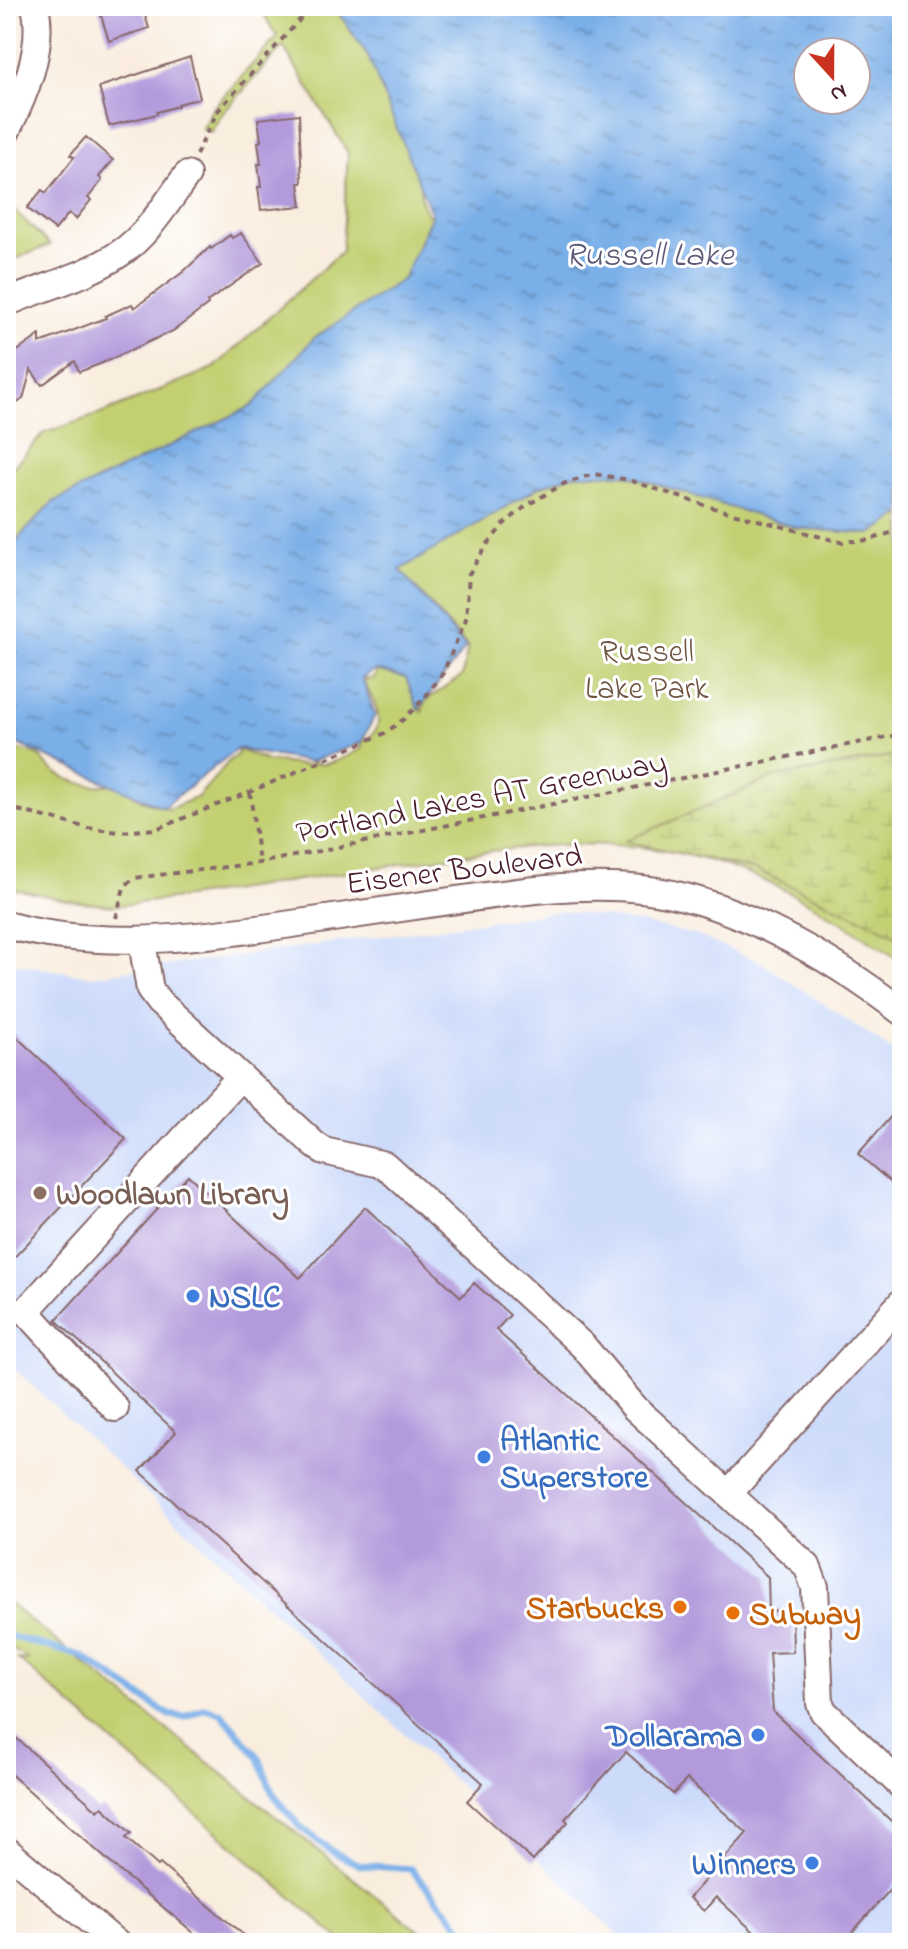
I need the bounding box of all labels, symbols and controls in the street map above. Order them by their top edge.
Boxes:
north arrow [792,36,872,116]
text: N [825,74,851,109]
water label: Russell Lake [565,232,735,282]
park label: Russell Lake Park [585,630,710,714]
street label: Portland Lakes AT Greenway [292,740,671,858]
street label: Eisener Boulevard [344,834,585,909]
place label: Woodlawn Library [56,1173,289,1221]
marker: Woodlawn Library [31,1184,49,1202]
place label: NSLC [209,1276,281,1323]
marker: NSLC [184,1287,202,1305]
place label: Atlantic Superstore [500,1419,650,1503]
marker: Atlantic Superstore [475,1448,493,1466]
place label: Starbucks [526,1587,664,1634]
place label: Subway [749,1593,861,1641]
marker: Starbucks [671,1598,689,1616]
marker: Subway [724,1604,742,1622]
place label: Dollarama [603,1715,742,1762]
marker: Dollarama [749,1726,767,1744]
place label: Winners [692,1843,796,1890]
marker: Winners [803,1854,821,1872]

